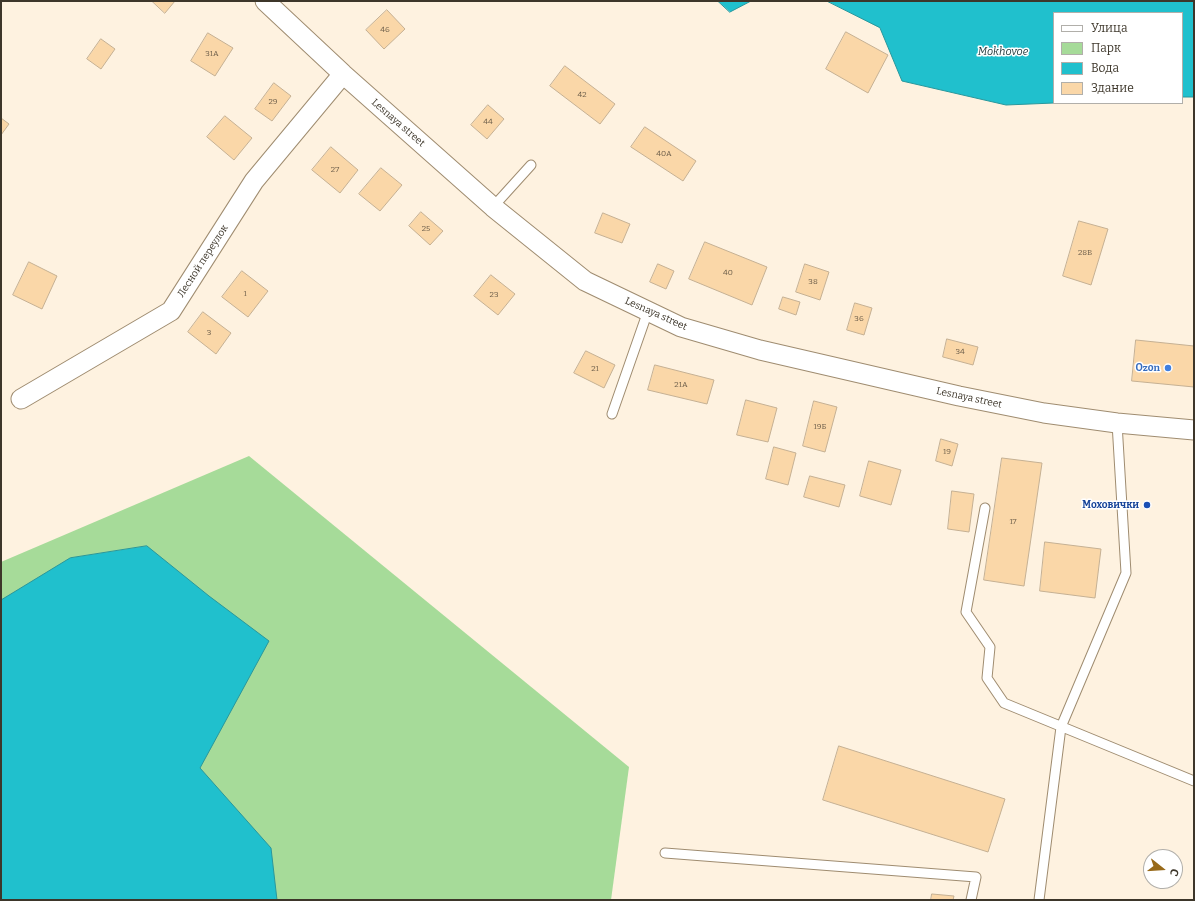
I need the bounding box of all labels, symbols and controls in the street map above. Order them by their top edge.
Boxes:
legend [1053,12,1183,104]
text: Улица [1091,21,1127,35]
house number: 46 [380,25,390,35]
text: Парк [1091,41,1121,55]
water label: Mokhovoe [978,45,1028,59]
house number: 31А [205,49,219,59]
text: Вода [1091,61,1119,75]
text: Здание [1091,81,1134,95]
house number: 42 [577,90,587,100]
house number: 29 [268,97,278,107]
street label: Lesnaya street [369,97,427,149]
house number: 44 [483,117,493,127]
house number: 40А [656,149,672,159]
house number: 27 [331,165,339,175]
street label: Лесной переулок [175,222,231,300]
house number: 25 [422,224,430,234]
house number: 28В [1078,248,1092,258]
house number: 40 [723,268,733,278]
house number: 38 [808,277,818,287]
house number: 1 [243,289,247,299]
house number: 23 [490,290,498,300]
street label: Lesnaya street [623,295,689,333]
house number: 36 [854,314,864,324]
house number: 3 [207,328,211,338]
house number: 34 [955,347,965,357]
place label: Ozon [1135,362,1160,374]
marker: Ozon [1163,363,1173,373]
house number: 21 [591,364,599,374]
house number: 21А [674,380,688,390]
street label: Lesnaya street [935,385,1003,411]
house number: 19Б [814,422,826,432]
house number: 19 [943,447,951,457]
place label: Моховички [1082,499,1139,511]
marker: Моховички [1142,500,1152,510]
house number: 17 [1009,517,1017,527]
north arrow [1143,849,1183,889]
text: С [1167,867,1181,878]

